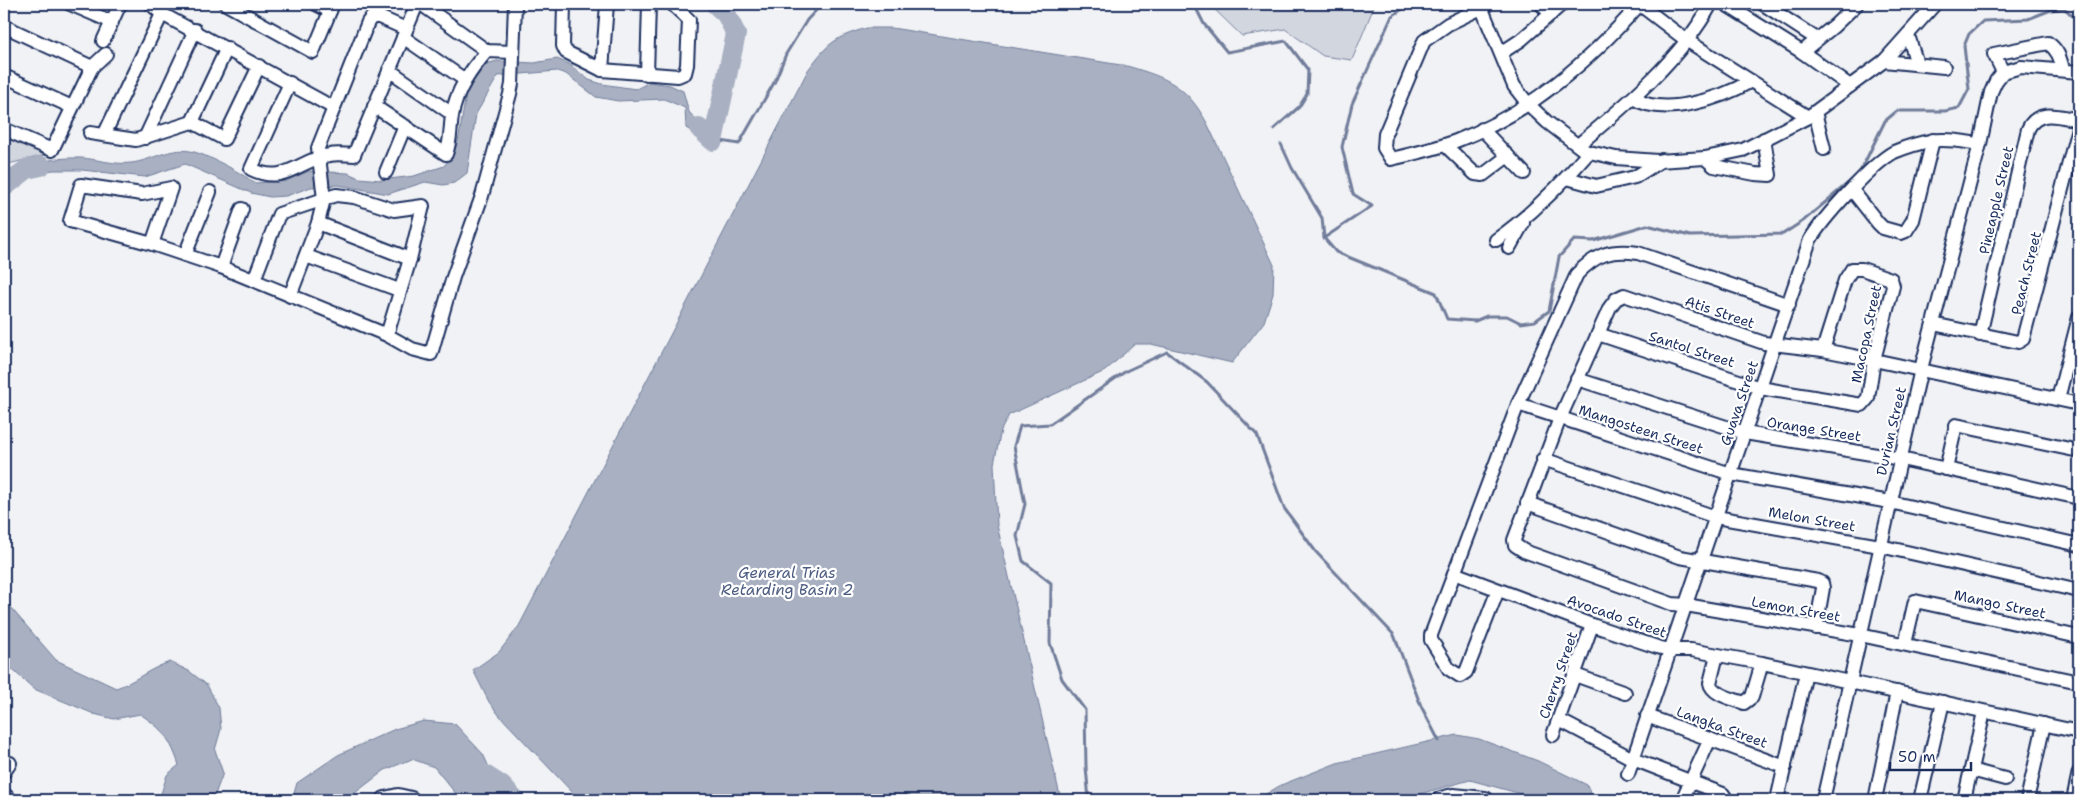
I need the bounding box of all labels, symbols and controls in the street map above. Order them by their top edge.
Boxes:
street label: Pineapple Street [1975,144,2017,256]
street label: Peach Street [2007,229,2045,317]
street label: Macopa Street [1847,283,1885,385]
street label: Atis Street [1683,292,1757,332]
street label: Santol Street [1647,327,1737,371]
street label: Guava Street [1716,358,1762,448]
street label: Durian Street [1872,385,1910,477]
street label: Mangosteen Street [1576,400,1706,458]
street label: Orange Street [1766,413,1862,445]
street label: Melon Street [1767,502,1857,536]
water label: General Trias Retarding Basin 2 [721,563,853,600]
street label: Mango Street [1952,585,2048,623]
street label: Avocado Street [1565,591,1669,641]
street label: Lemon Street [1750,592,1842,626]
street label: Cherry Street [1535,629,1581,721]
street label: Langka Street [1674,702,1770,752]
scale bar [1890,739,1972,771]
text: 50 m [1898,747,1936,767]

